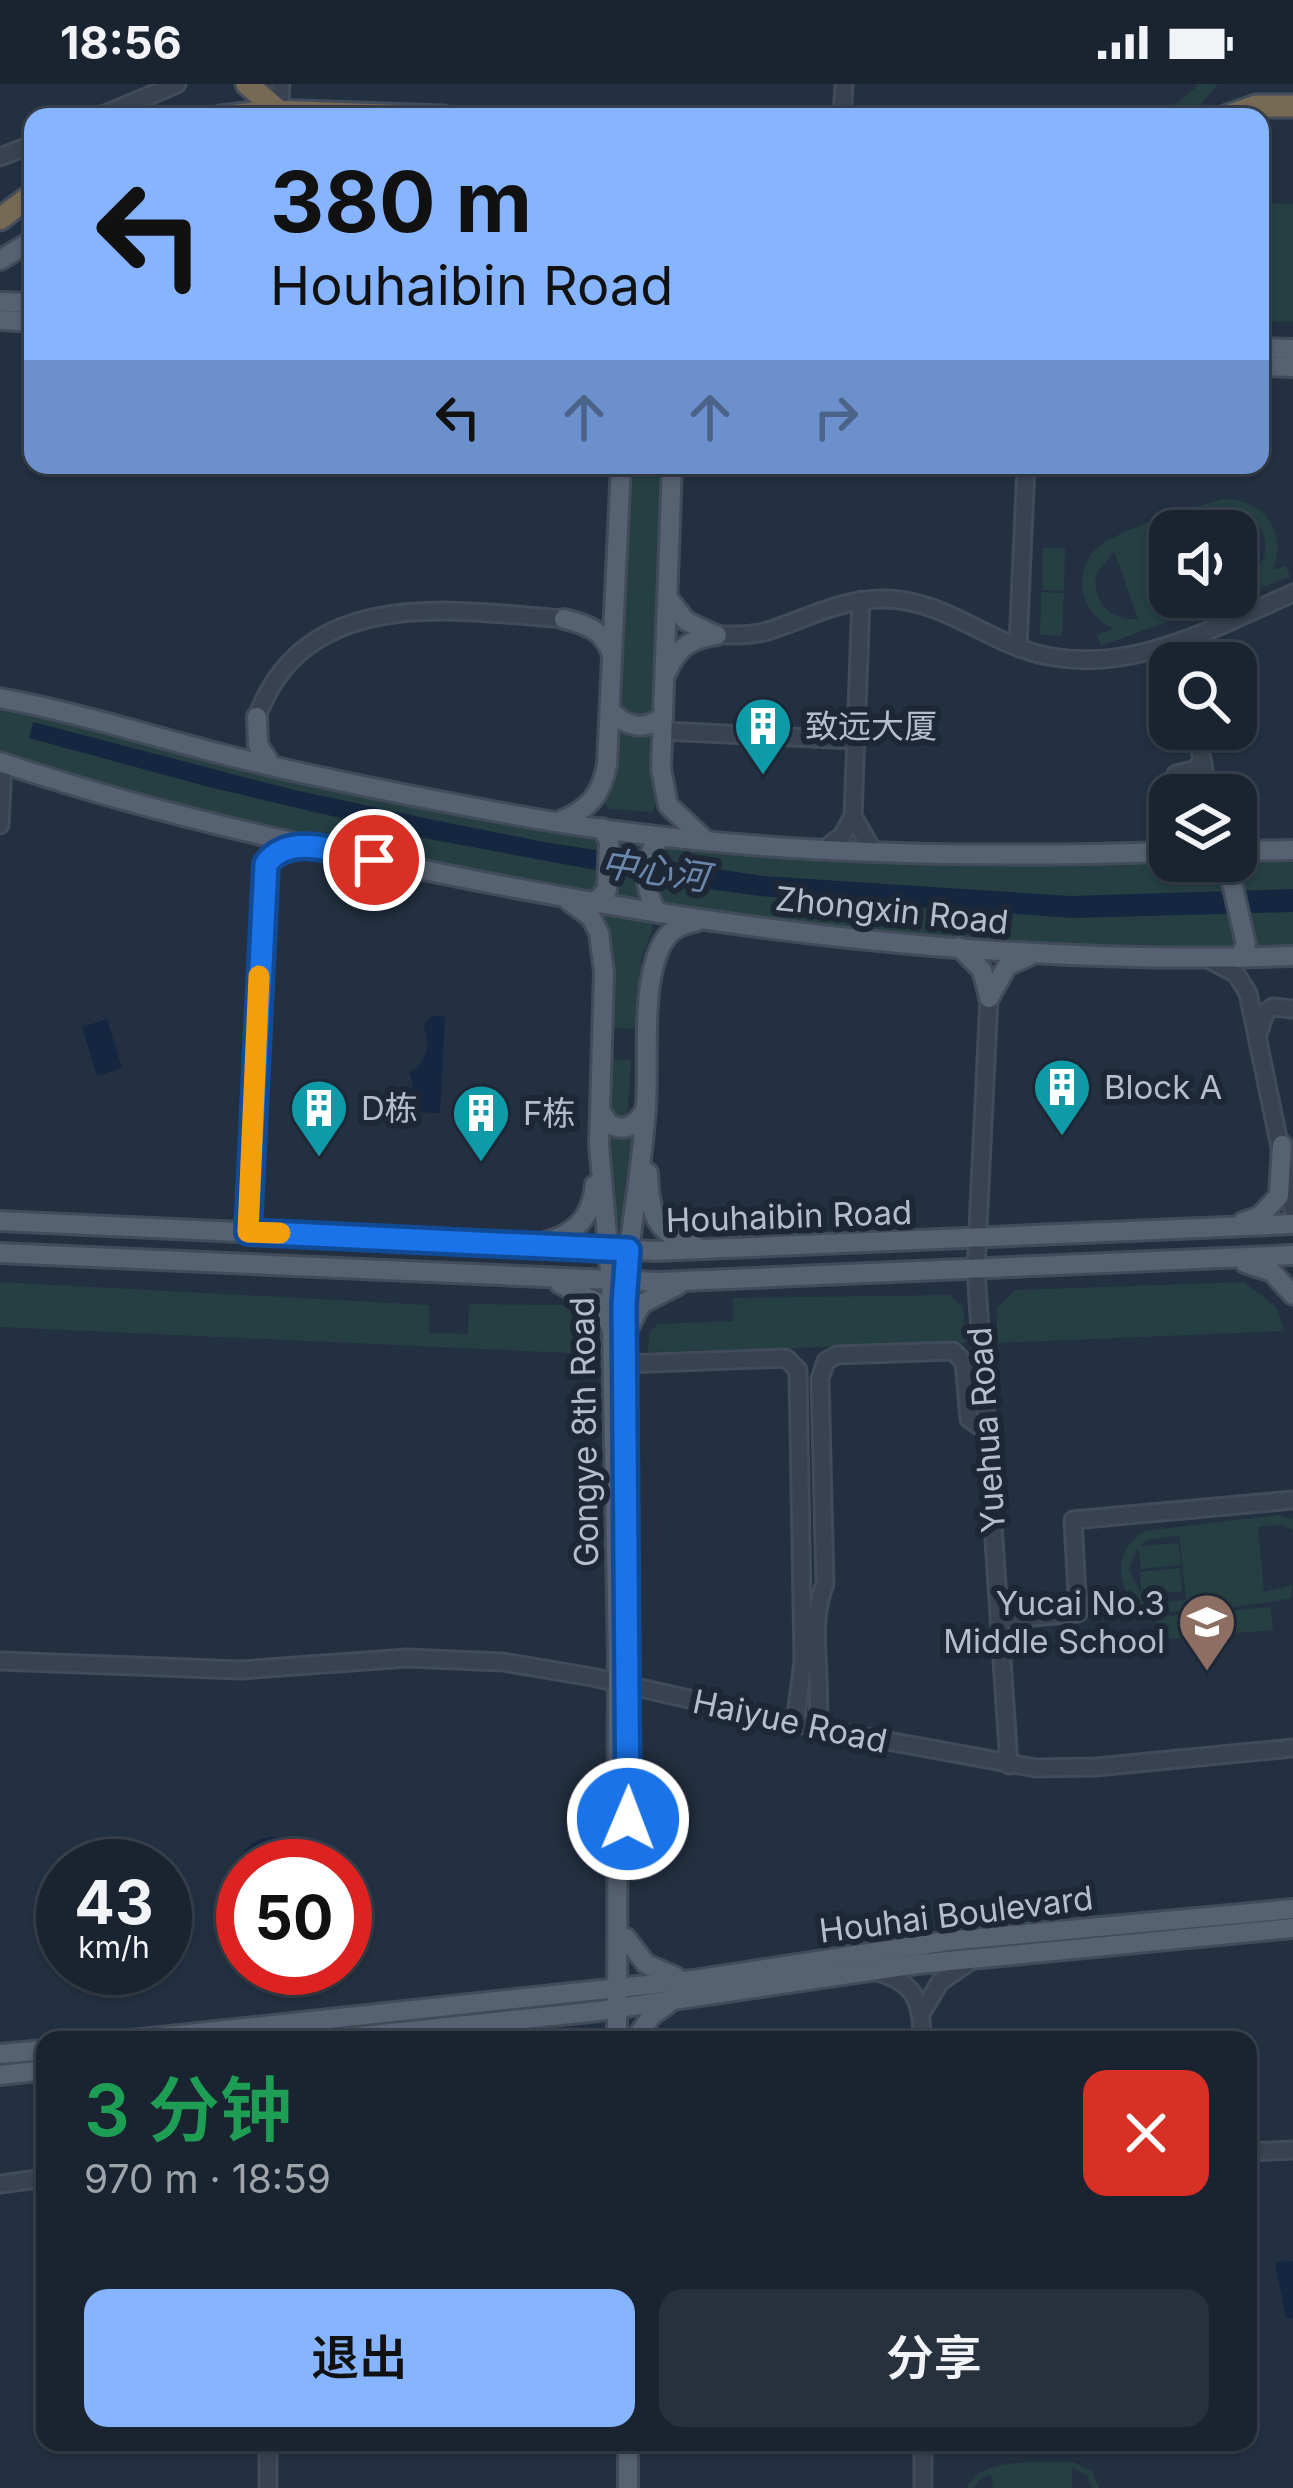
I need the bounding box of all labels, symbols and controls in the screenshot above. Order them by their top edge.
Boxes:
text: 18:56 [60,15,182,70]
text: 380 m [270,151,532,252]
icon: left [72,156,228,312]
text: Houhaibin Road [270,253,673,318]
icon: left [425,384,491,450]
icon: ahead [551,384,617,450]
icon: ahead [677,384,743,450]
icon: right [803,384,869,450]
map controls [1149,510,1257,882]
button: sound [1149,510,1257,618]
button: search [1149,642,1257,750]
building icon: 致远大厦 [732,695,794,777]
place label: 致远大厦 [805,706,937,746]
button: layers [1149,774,1257,882]
pin [323,809,425,911]
icon: arrive [341,827,407,893]
water label: 中心河 [598,841,717,900]
street label: Zhongxin Road [773,878,1011,942]
building icon: Block A [1031,1056,1093,1138]
place label: Block A [1104,1067,1222,1107]
building icon: D栋 [288,1077,350,1159]
building icon: F栋 [450,1082,512,1164]
place label: D栋 [361,1088,418,1128]
place label: F栋 [523,1093,575,1133]
street label: Houhaibin Road [665,1192,913,1240]
street label: Gongye 8th Road [562,1297,606,1567]
street label: Yuehua Road [959,1326,1013,1534]
place label: Yucai No.3 Middle School [943,1583,1165,1661]
school or university icon: Yucai No.3 Middle School [1176,1591,1238,1673]
street label: Haiyue Road [689,1681,891,1761]
position arrow [565,1756,691,1882]
speed limit sign: 50 [216,1839,372,1995]
text: 43 [74,1866,154,1938]
street label: Houhai Boulevard [817,1877,1095,1951]
text: km/h [78,1929,150,1965]
text: 3 分钟 [84,2066,292,2153]
button: close [1083,2070,1209,2196]
text: 970 m · 18:59 [84,2155,331,2202]
button: 退出 [84,2289,635,2427]
button: 分享 [659,2289,1209,2427]

